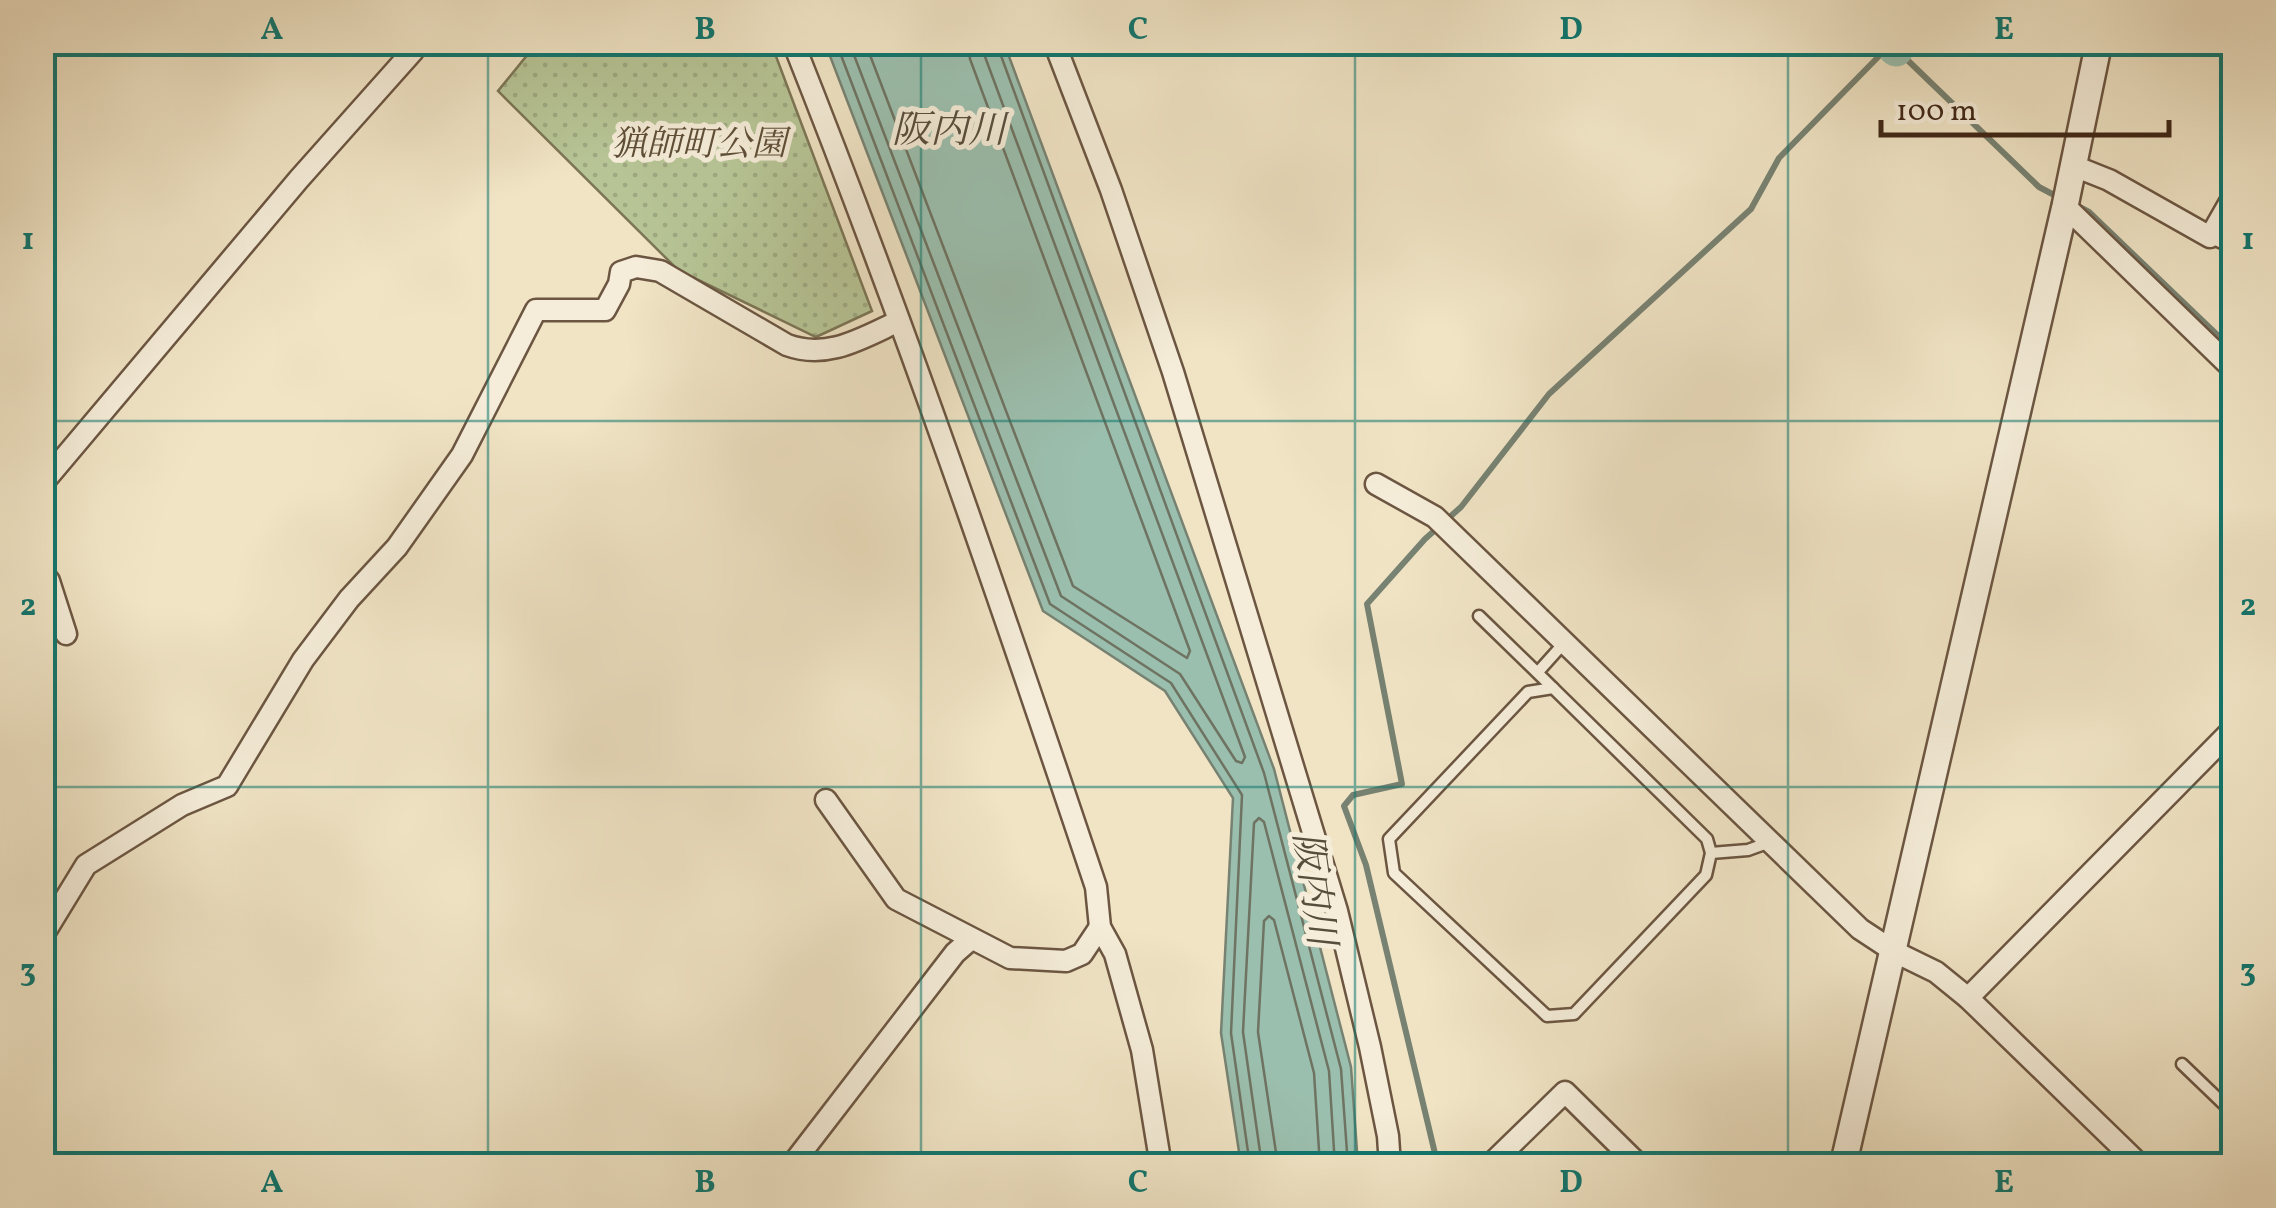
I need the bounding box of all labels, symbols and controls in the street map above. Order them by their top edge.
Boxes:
text: A [261,9,284,53]
text: B [694,9,716,53]
text: C [1128,9,1148,53]
text: D [1559,9,1583,53]
text: E [1994,9,2014,53]
scale bar [1881,75,2168,137]
text: 100 m [1896,91,1977,133]
water label: 阪内川 [892,106,1010,159]
park label: 猟師町公園 [611,122,791,170]
text: 1 [22,219,34,263]
text: 1 [2242,219,2254,263]
text: 2 [20,585,36,629]
text: 2 [2240,585,2256,629]
water label: 阪内川 [1278,829,1347,953]
text: 3 [20,951,36,995]
text: 3 [2240,951,2256,995]
text: A [261,1162,284,1206]
text: B [694,1162,716,1206]
text: C [1128,1162,1148,1206]
text: D [1559,1162,1583,1206]
text: E [1994,1162,2014,1206]

